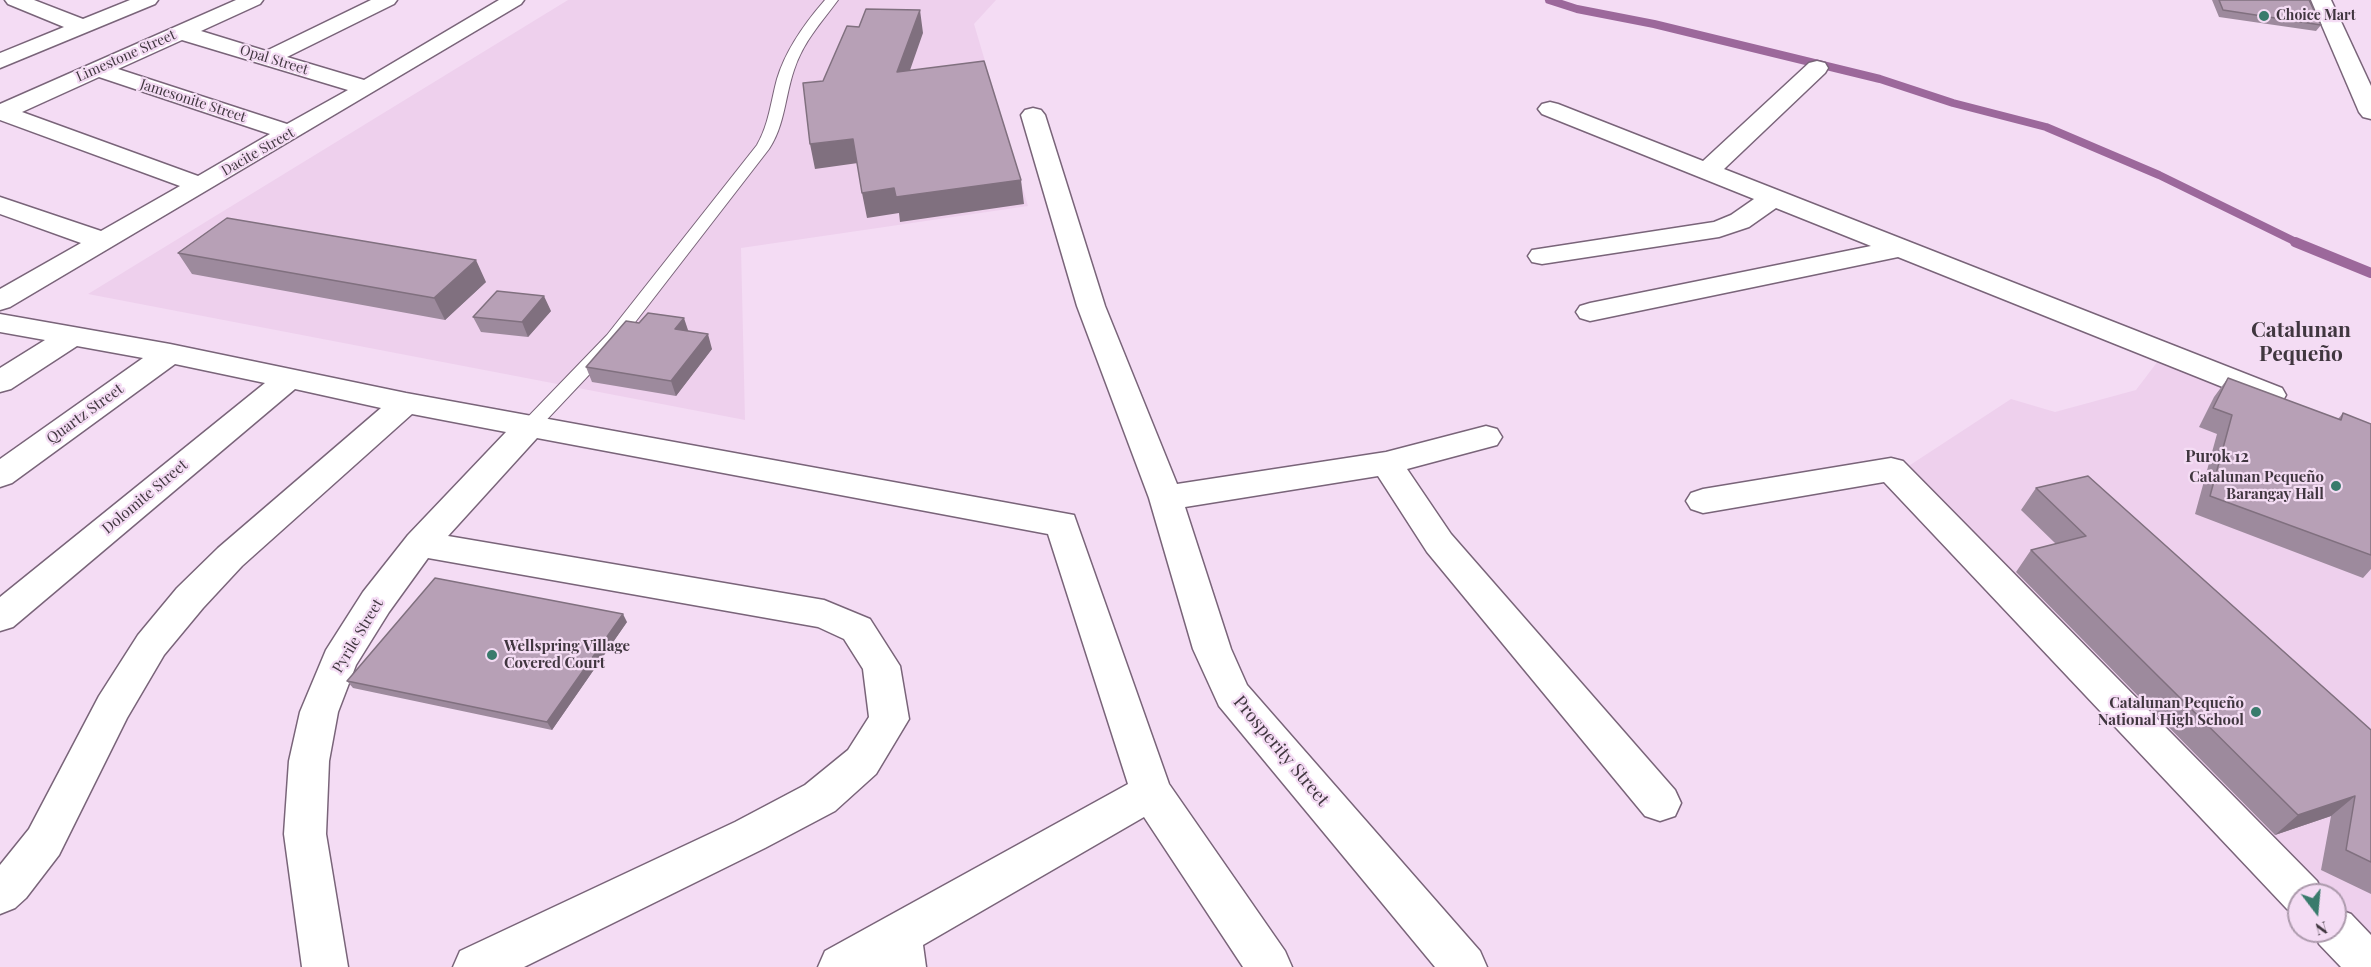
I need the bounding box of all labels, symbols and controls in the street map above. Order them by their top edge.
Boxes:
place label: Choice Mart [2276,8,2356,24]
marker: Choice Mart [2257,9,2271,23]
street label: Limestone Street [74,27,178,85]
street label: Opal Street [238,42,310,78]
street label: Jamesonite Street [138,76,248,126]
street label: Dacite Street [219,124,297,180]
district label: Catalunan Pequeño [2251,317,2351,367]
street label: Quartz Street [43,380,127,448]
district label: Purok 12 [2185,447,2249,467]
street label: Dolomite Street [99,456,191,538]
place label: Catalunan Pequeño Barangay Hall [2189,468,2324,503]
marker: Catalunan Pequeño Barangay Hall [2329,479,2343,493]
street label: Pyrile Street [329,596,387,676]
place label: Wellspring Village Covered Court [504,637,630,672]
marker: Wellspring Village Covered Court [485,648,499,662]
street label: Prosperity Street [1229,692,1333,810]
place label: Catalunan Pequeño National High School [2098,694,2244,729]
marker: Catalunan Pequeño National High School [2249,705,2263,719]
north arrow [2287,883,2347,943]
text: N [2313,917,2330,941]

